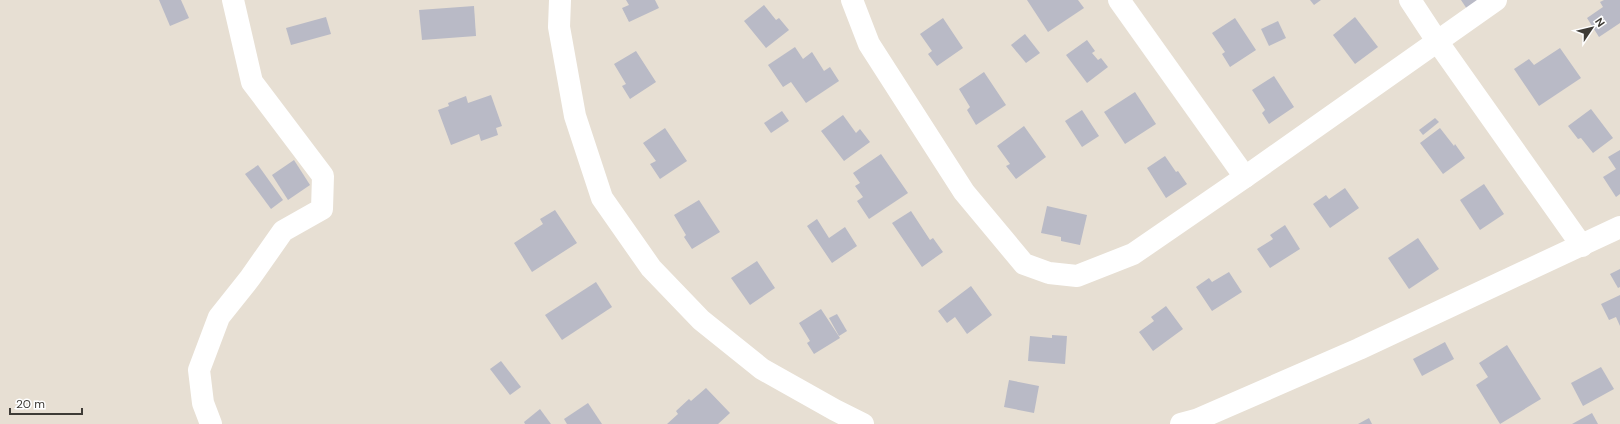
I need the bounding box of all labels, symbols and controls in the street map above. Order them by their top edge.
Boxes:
north arrow [1572,8,1612,48]
text: N [1592,15,1608,30]
scale bar [10,390,82,416]
text: 20 m [16,396,45,412]

